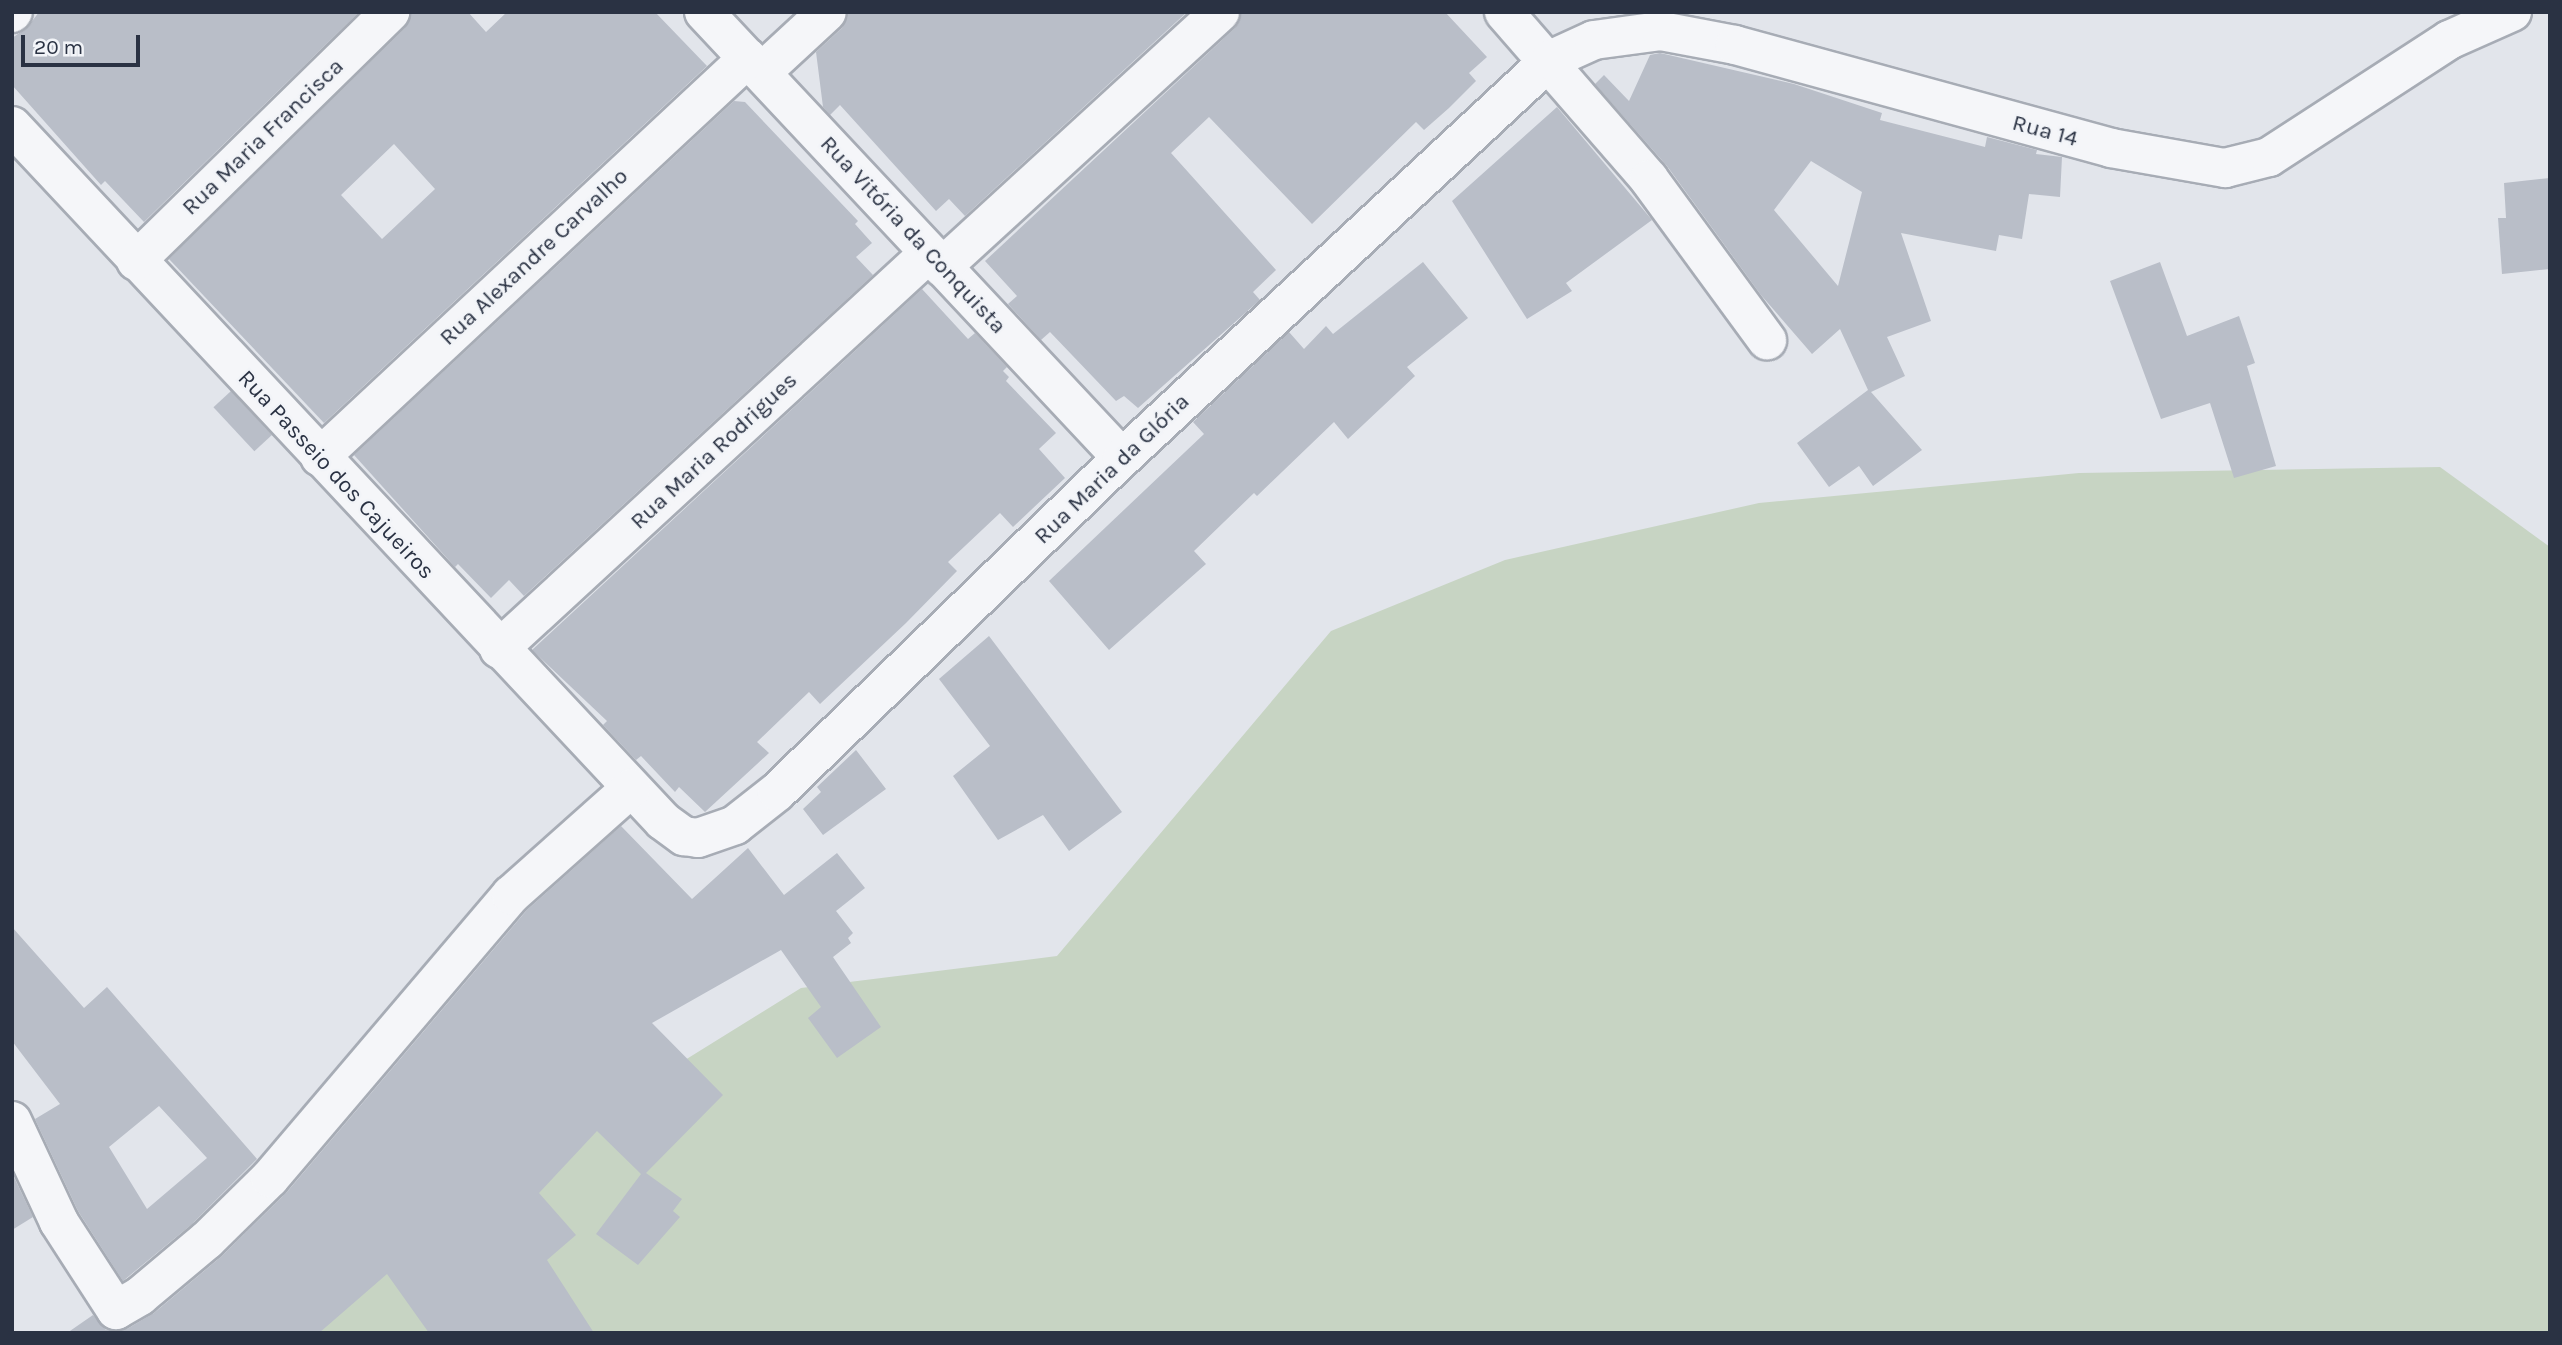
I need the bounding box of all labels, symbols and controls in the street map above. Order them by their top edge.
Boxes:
scale bar [24,21,144,65]
text: 20 m [34,35,83,59]
street label: Rua Maria Francisca [177,53,349,221]
street label: Rua 14 [2009,109,2081,153]
street label: Rua Vitória da Conquista [814,130,1012,340]
street label: Rua Alexandre Carvalho [434,163,634,351]
street label: Rua Passeio dos Cajueiros [232,365,440,585]
street label: Rua Maria Rodrigues [625,367,803,535]
street label: Rua Maria da Glória [1029,388,1195,550]

